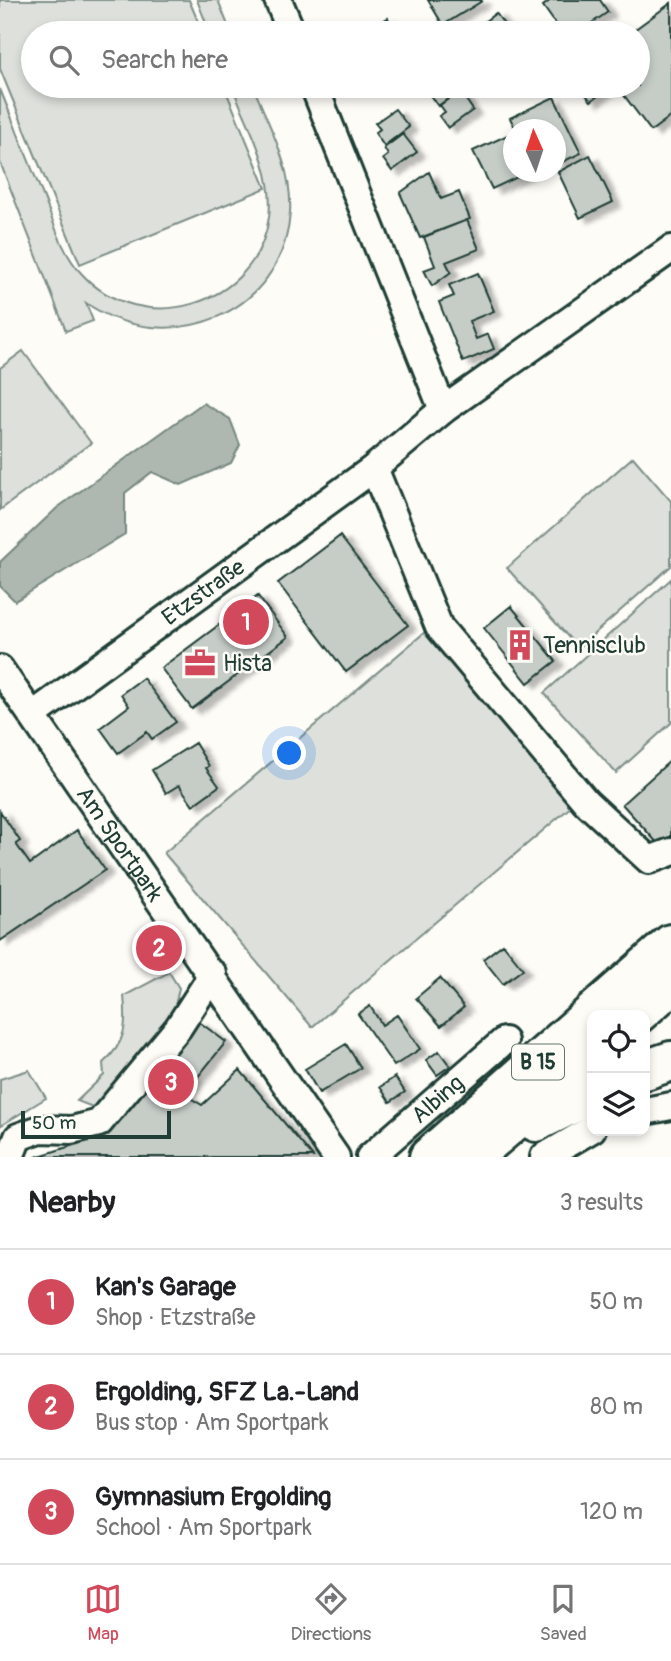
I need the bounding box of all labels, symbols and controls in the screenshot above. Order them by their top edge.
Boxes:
search box [21,21,650,98]
icon: search [45,41,83,79]
text: Search here [101,44,228,76]
north arrow [503,119,566,182]
street label: Etzstraße [156,552,251,632]
pin: 1 [223,596,269,648]
building icon: Tennisclub [503,628,537,662]
place label: Tennisclub [543,631,646,660]
office icon: Hista [183,646,217,680]
place label: Hista [223,649,272,678]
your location [272,736,306,770]
street label: Am Sportpark [70,780,170,907]
pin: 2 [136,922,182,974]
map controls [587,1010,650,1136]
button: locate [587,1010,650,1073]
road number: B 15 [512,1044,564,1080]
pin: 3 [148,1056,194,1108]
street label: Albing [405,1068,470,1129]
button: layers [587,1073,650,1136]
scale bar [21,1108,172,1140]
text: 50 m [32,1111,76,1135]
text: Nearby [28,1184,115,1221]
text: 3 results [560,1188,643,1217]
text: Kan's Garage [95,1271,236,1303]
text: 1 [47,1287,56,1316]
text: 50 m [589,1287,643,1316]
text: Shop · Etzstraße [95,1303,256,1332]
text: Ergolding, SFZ La.-Land [95,1376,359,1408]
text: 2 [45,1392,57,1421]
text: 80 m [590,1392,643,1421]
text: Bus stop · Am Sportpark [95,1408,329,1437]
text: Gymnasium Ergolding [95,1481,331,1513]
text: 3 [45,1497,57,1526]
text: 120 m [580,1497,643,1526]
text: School · Am Sportpark [95,1513,312,1542]
tab: Map [84,1580,122,1646]
tab: Directions [291,1580,371,1646]
tab: Saved [540,1580,587,1646]

